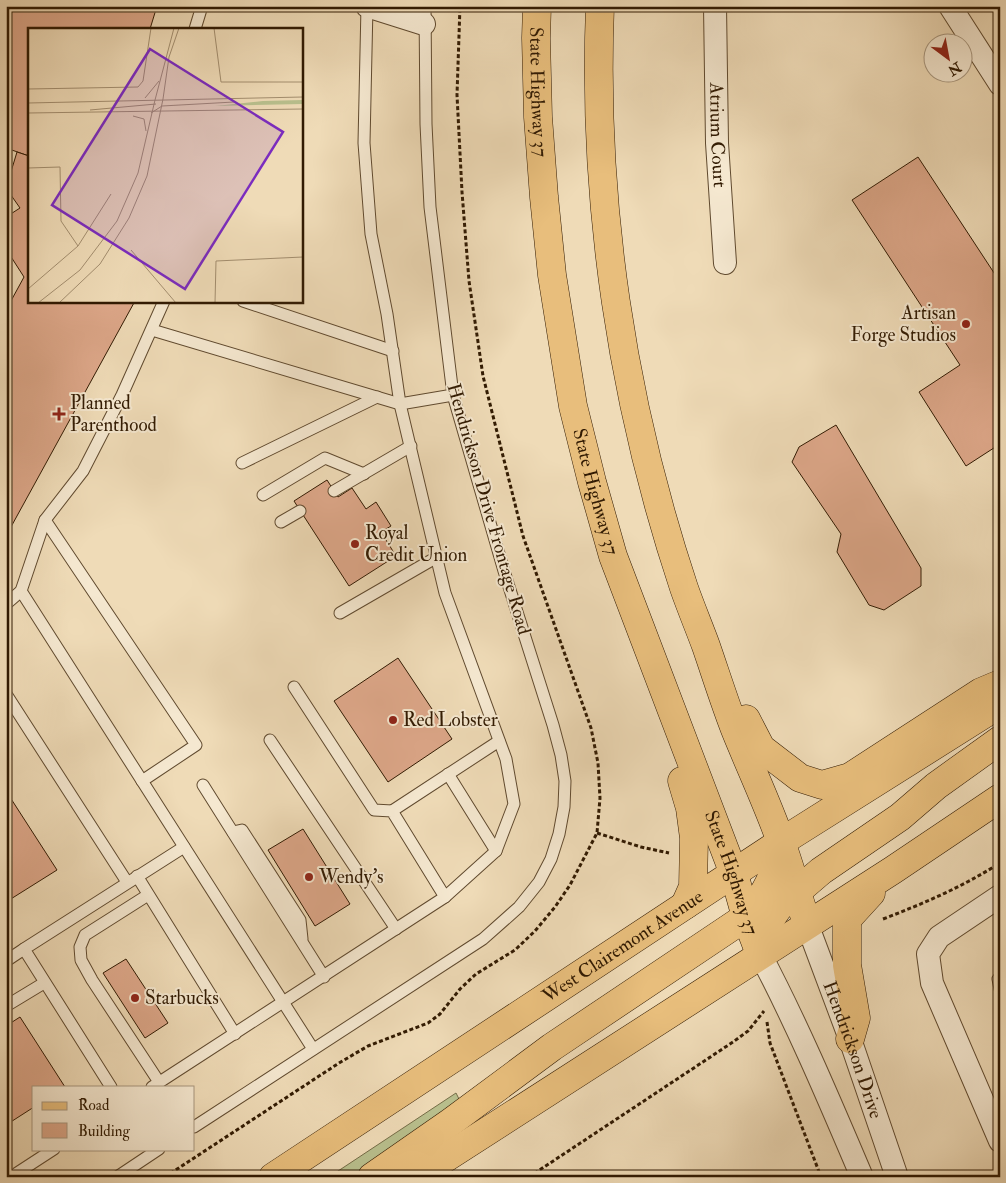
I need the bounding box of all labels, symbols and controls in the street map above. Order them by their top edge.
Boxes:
street label: State Highway 37 [524,27,553,158]
inset map [28,28,302,302]
north arrow [924,32,974,82]
text: N [944,58,965,79]
street label: Atrium Court [704,81,732,188]
place label: Artisan Forge Studios [851,301,956,347]
marker: Artisan Forge Studios [960,318,972,330]
street label: Hendrickson Drive Frontage Road [442,381,537,638]
place label: Planned Parenthood [70,391,158,437]
marker: Planned Parenthood [52,407,66,421]
street label: State Highway 37 [567,426,624,558]
place label: Royal Credit Union [365,521,468,567]
marker: Royal Credit Union [349,538,361,550]
place label: Red Lobster [403,708,498,732]
marker: Red Lobster [387,714,399,726]
street label: State Highway 37 [699,807,764,939]
place label: Wendy's [318,865,384,889]
marker: Wendy's [303,871,315,883]
street label: West Clairemont Avenue [537,885,708,1009]
street label: Hendrickson Drive [817,978,888,1122]
place label: Starbucks [145,986,219,1010]
marker: Starbucks [129,992,141,1004]
legend [32,1086,195,1150]
text: Road [78,1096,110,1115]
text: Building [78,1122,130,1141]

